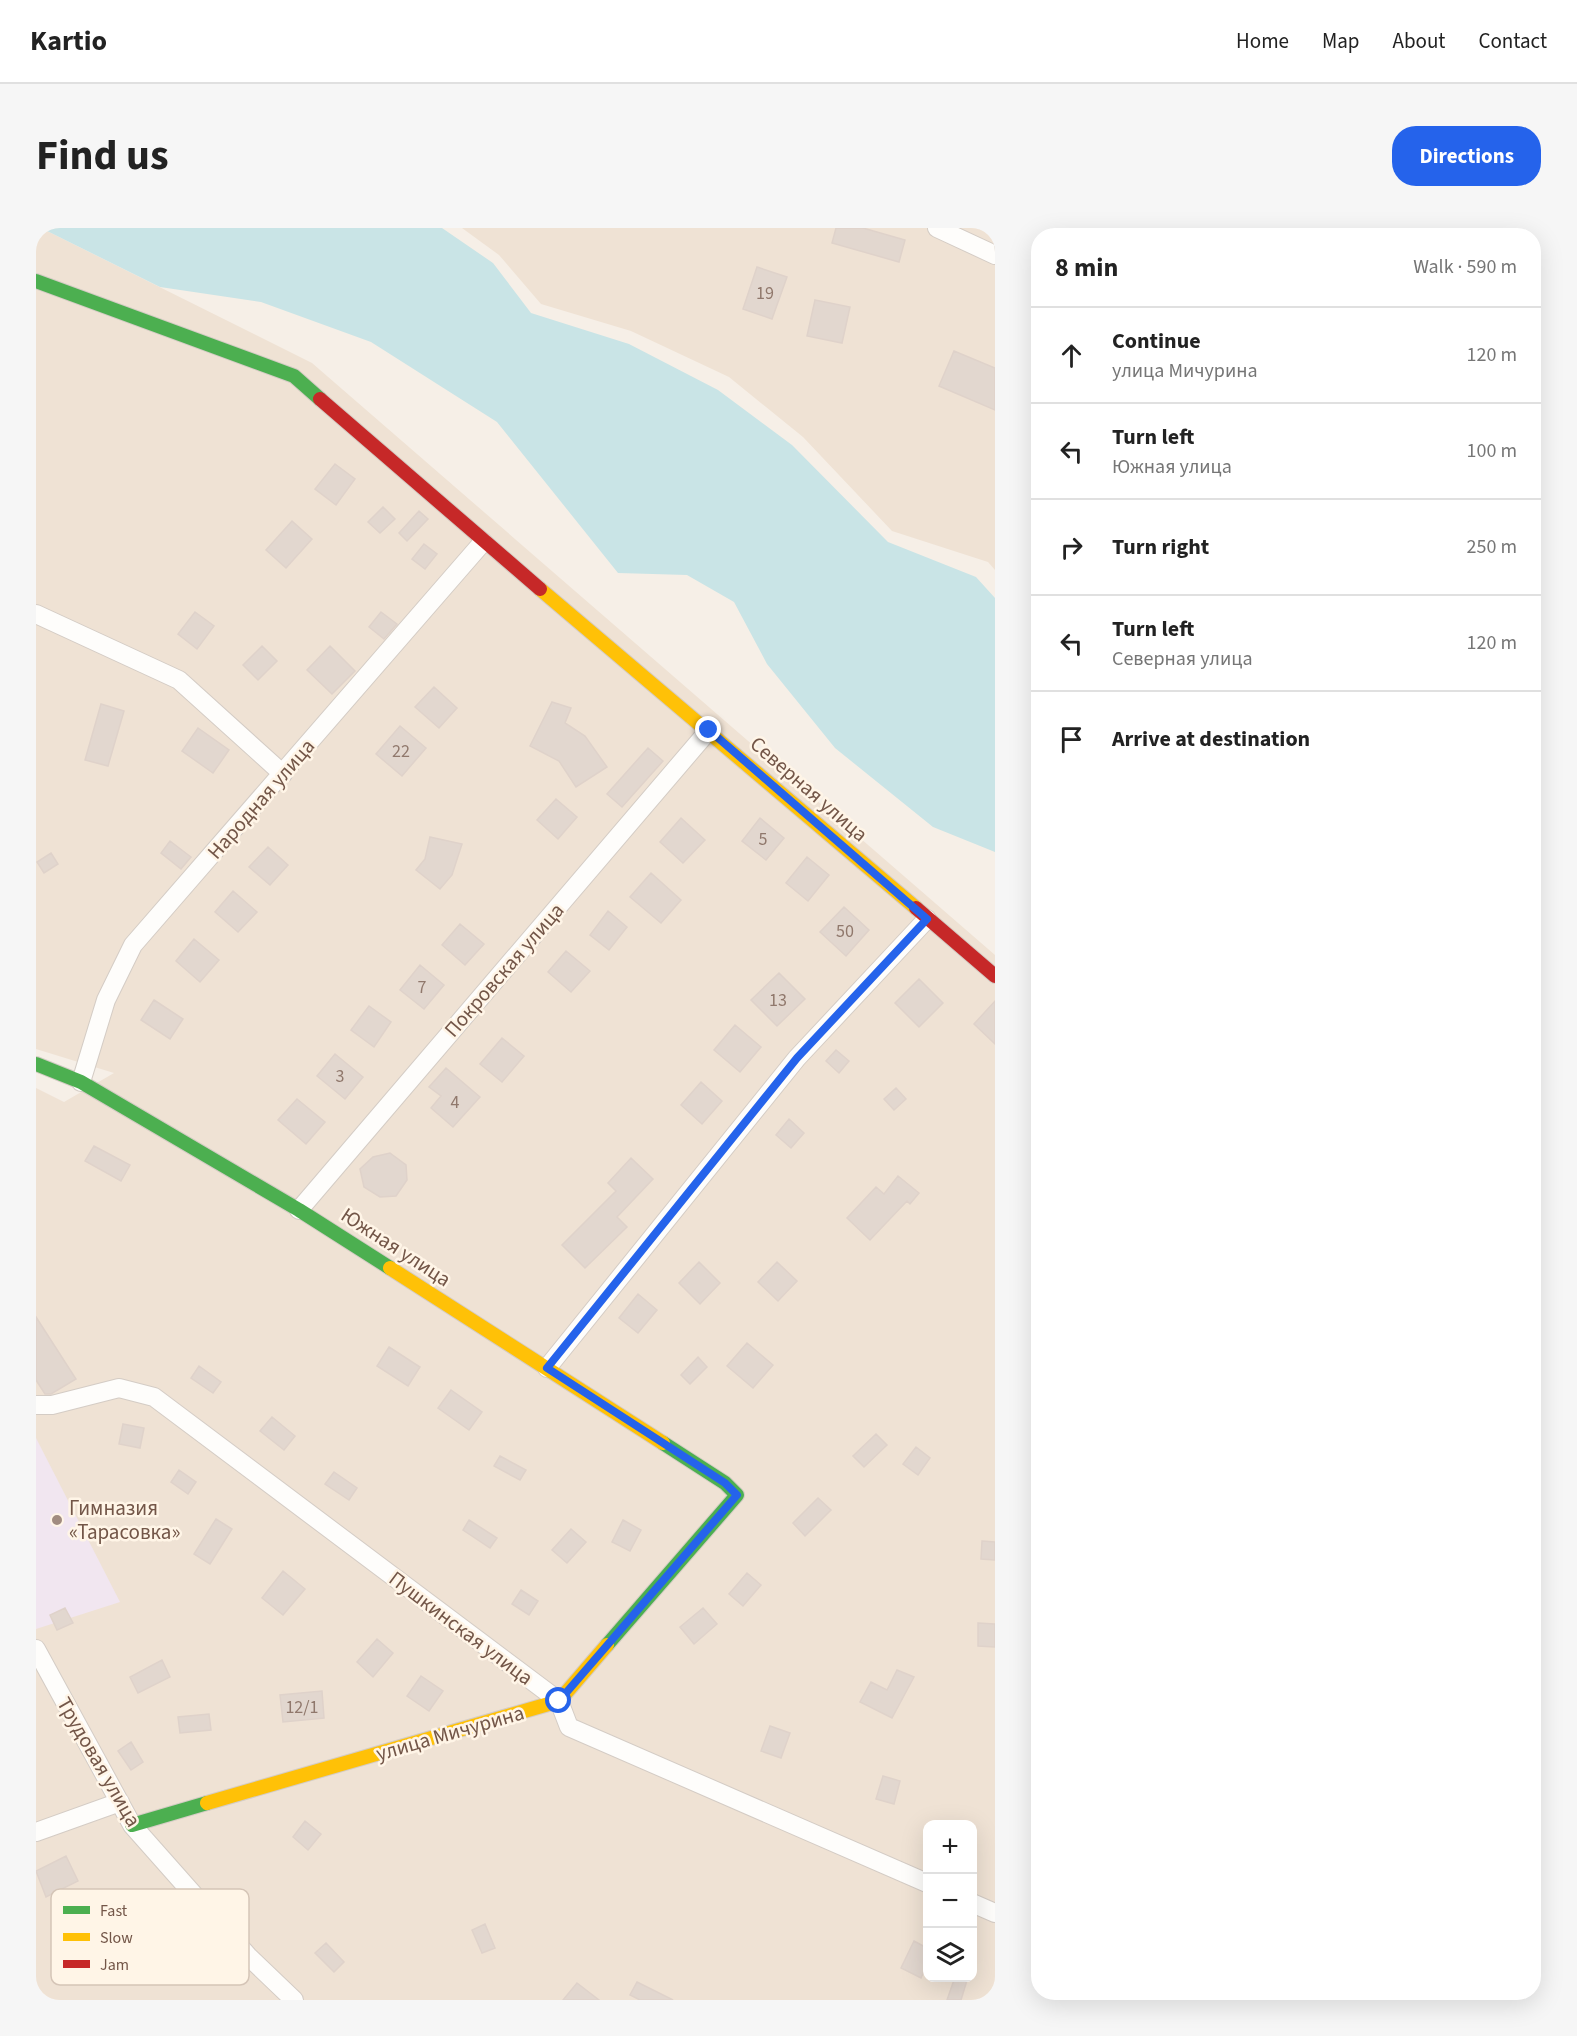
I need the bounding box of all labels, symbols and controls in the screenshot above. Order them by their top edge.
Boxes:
text: Kartio [30,21,107,61]
text: Home [1236,26,1289,56]
text: Map [1322,26,1360,56]
text: About [1393,26,1445,56]
text: Contact [1478,26,1547,56]
text: Find us [36,126,169,186]
button: Directions [1392,126,1541,186]
text: 8 min [1055,249,1118,286]
text: Walk · 590 m [1413,253,1517,281]
house number: 19 [756,281,774,306]
text: Continue [1112,325,1201,357]
icon: ahead [1055,339,1088,372]
text: 120 m [1467,341,1517,369]
text: улица Мичурина [1112,357,1258,385]
text: Turn left [1112,421,1194,453]
icon: left [1055,435,1088,468]
text: 100 m [1467,437,1517,465]
text: Южная улица [1112,453,1232,481]
icon: right [1055,531,1088,564]
text: Turn right [1112,531,1209,563]
text: 250 m [1467,533,1517,561]
text: Turn left [1112,613,1194,645]
icon: left [1055,627,1088,660]
text: 120 m [1467,629,1517,657]
text: Северная улица [1112,645,1253,673]
route end [695,716,721,742]
icon: arrive [1055,723,1088,756]
text: Arrive at destination [1112,723,1310,755]
street label: Северная улица [743,729,875,849]
street label: Народная улица [200,732,322,866]
house number: 22 [392,739,410,764]
house number: 5 [759,827,768,852]
street label: Покровская улица [437,896,571,1044]
house number: 50 [836,919,854,944]
house number: 7 [418,975,427,1000]
house number: 13 [769,988,787,1013]
house number: 3 [336,1064,345,1089]
house number: 4 [451,1090,460,1115]
street label: Южная улица [335,1200,457,1294]
place label: Гимназия «Тарасовка» [69,1493,180,1547]
marker: Гимназия «Тарасовка» [50,1513,64,1527]
street label: Пушкинская улица [383,1564,539,1692]
route start [545,1687,571,1713]
street label: Трудовая улица [50,1692,148,1832]
house number: 12/1 [285,1695,319,1720]
street label: улица Мичурина [372,1698,528,1768]
map controls [923,1820,977,1982]
button: + [923,1820,977,1874]
button: − [923,1874,977,1928]
legend [51,1889,249,1985]
text: Fast [100,1900,128,1922]
text: Slow [100,1927,133,1949]
button: layers [923,1928,977,1982]
text: Jam [100,1954,129,1976]

